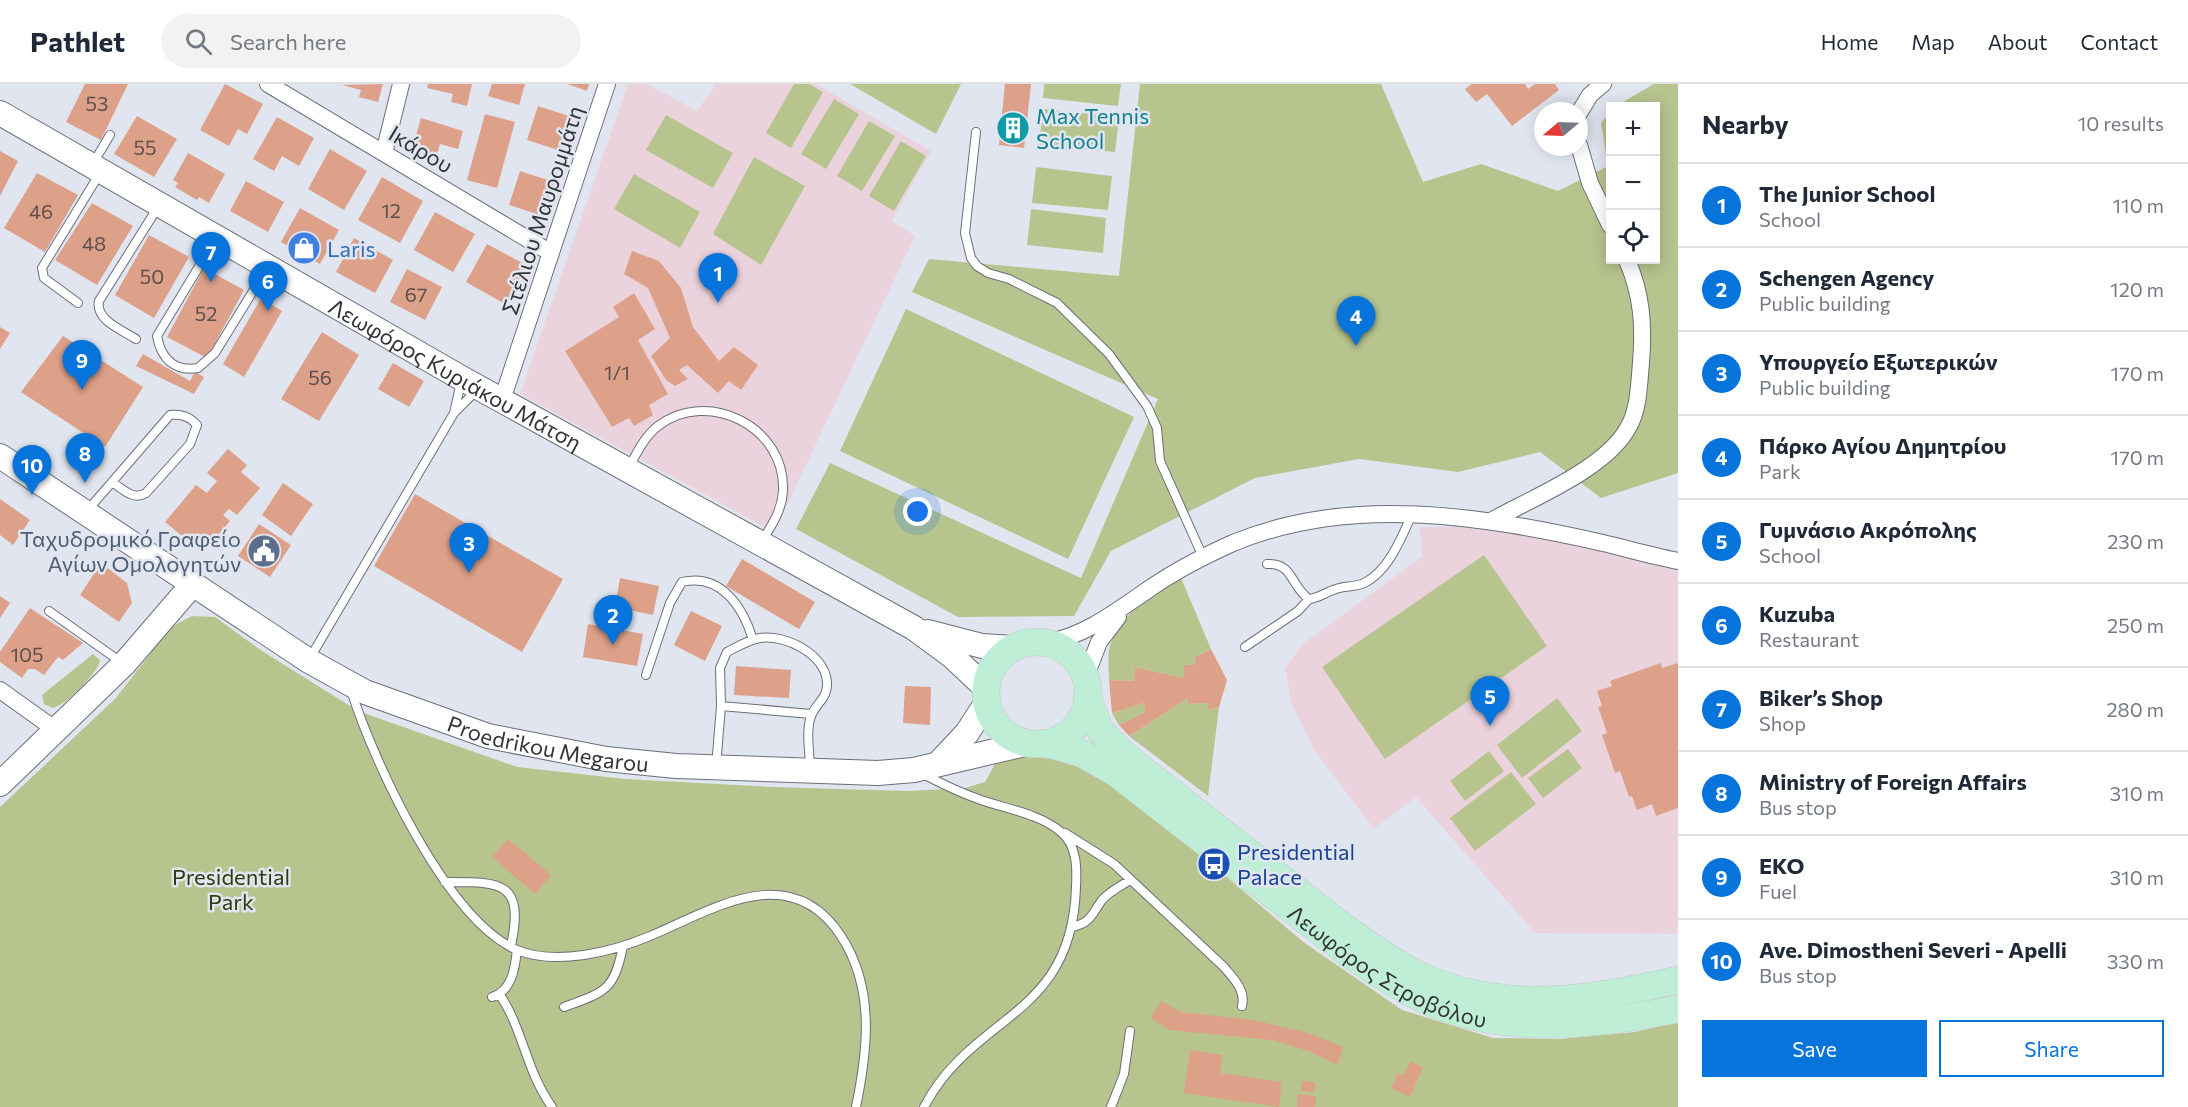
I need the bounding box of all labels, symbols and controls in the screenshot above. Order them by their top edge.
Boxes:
search box [161,14,581,68]
text: Pathlet [30,24,125,58]
icon: search [182,25,215,58]
text: Search here [230,28,346,55]
text: Home [1821,29,1878,54]
text: Map [1911,29,1955,54]
text: About [1988,29,2047,54]
text: Contact [2080,29,2158,54]
house number: 53 [86,91,108,115]
street label: Στέλιου Μαυρομμάτη [495,102,589,318]
place label: Max Tennis School [1036,102,1149,154]
north arrow [1534,102,1588,156]
map controls [1606,102,1660,264]
button: + [1606,102,1660,156]
text: Nearby [1702,108,1789,139]
building icon: Max Tennis School [995,110,1031,146]
text: 10 results [2078,111,2164,135]
street label: Ικάρου [384,119,458,179]
house number: 55 [134,135,156,159]
button: − [1606,156,1660,210]
text: The Junior School [1759,180,1935,207]
text: 1 [1717,193,1726,217]
text: 110 m [2113,193,2164,217]
house number: 12 [381,198,401,222]
house number: 46 [29,199,53,223]
text: School [1759,207,1821,231]
button: locate [1606,210,1660,264]
shop icon: Laris [286,230,322,266]
house number: 48 [82,231,106,255]
pin: 7 [192,232,230,282]
place label: Laris [327,235,376,262]
pin: 1 [698,254,738,303]
pin: 6 [248,262,288,311]
house number: 50 [140,264,164,288]
text: Schengen Agency [1759,264,1934,291]
text: 2 [1716,277,1727,301]
text: 120 m [2110,277,2164,301]
house number: 67 [405,282,427,306]
text: Public building [1759,291,1891,315]
street label: Λεωφόρος Κυριάκου Μάτση [325,292,587,456]
pin: 4 [1336,296,1376,346]
house number: 52 [195,301,217,325]
pin: 9 [62,340,101,390]
text: Υπουργείο Εξωτερικών [1759,348,1998,375]
house number: 1/1 [604,360,630,384]
text: 3 [1716,361,1727,385]
text: 170 m [2111,361,2164,385]
house number: 56 [308,365,332,389]
text: Public building [1759,375,1891,399]
text: Πάρκο Αγίου Δημητρίου [1759,432,2006,459]
pin: 8 [66,434,104,483]
text: 4 [1715,445,1728,469]
text: 170 m [2111,445,2164,469]
pin: 10 [12,446,51,495]
text: Park [1759,459,1801,483]
your location [903,497,932,526]
text: Γυμνάσιο Ακρόπολης [1759,516,1977,543]
pin: 3 [450,524,488,573]
place label: Ταχυδρομικό Γραφείο Αγίων Ομολογητών [20,525,241,577]
text: 5 [1716,529,1727,553]
text: 230 m [2107,529,2164,553]
public building icon: Ταχυδρομικό Γραφείο Αγίων Ομολογητών [246,533,282,569]
text: School [1759,543,1821,567]
pin: 2 [594,596,632,645]
text: Kuzuba [1759,600,1835,627]
text: 6 [1715,613,1728,637]
text: 250 m [2107,613,2164,637]
text: Restaurant [1759,627,1859,651]
house number: 105 [10,642,44,666]
pin: 5 [1470,676,1510,726]
text: Biker’s Shop [1759,684,1883,711]
text: 7 [1716,697,1727,721]
text: 280 m [2106,697,2164,721]
street label: Proedrikou Megarou [444,709,650,777]
text: Shop [1759,711,1806,735]
text: Ministry of Foreign Affairs [1759,768,2027,795]
text: 8 [1715,781,1728,805]
text: 310 m [2110,781,2164,805]
text: Bus stop [1759,795,1837,819]
place label: Presidential Palace [1237,838,1355,890]
bus stop icon: Presidential Palace [1196,846,1232,882]
text: EKO [1759,852,1805,879]
park label: Presidential Park [172,863,290,915]
text: 9 [1715,865,1728,889]
text: 310 m [2110,865,2164,889]
text: Fuel [1759,879,1797,903]
street label: Λεωφόρος Στροβόλου [1283,899,1489,1032]
text: Ave. Dimostheni Severi - Apelli [1759,936,2067,963]
text: 10 [1710,949,1733,973]
text: 330 m [2107,949,2164,973]
text: Bus stop [1759,963,1837,987]
button: Save [1702,1020,1927,1077]
button: Share [1939,1020,2164,1077]

